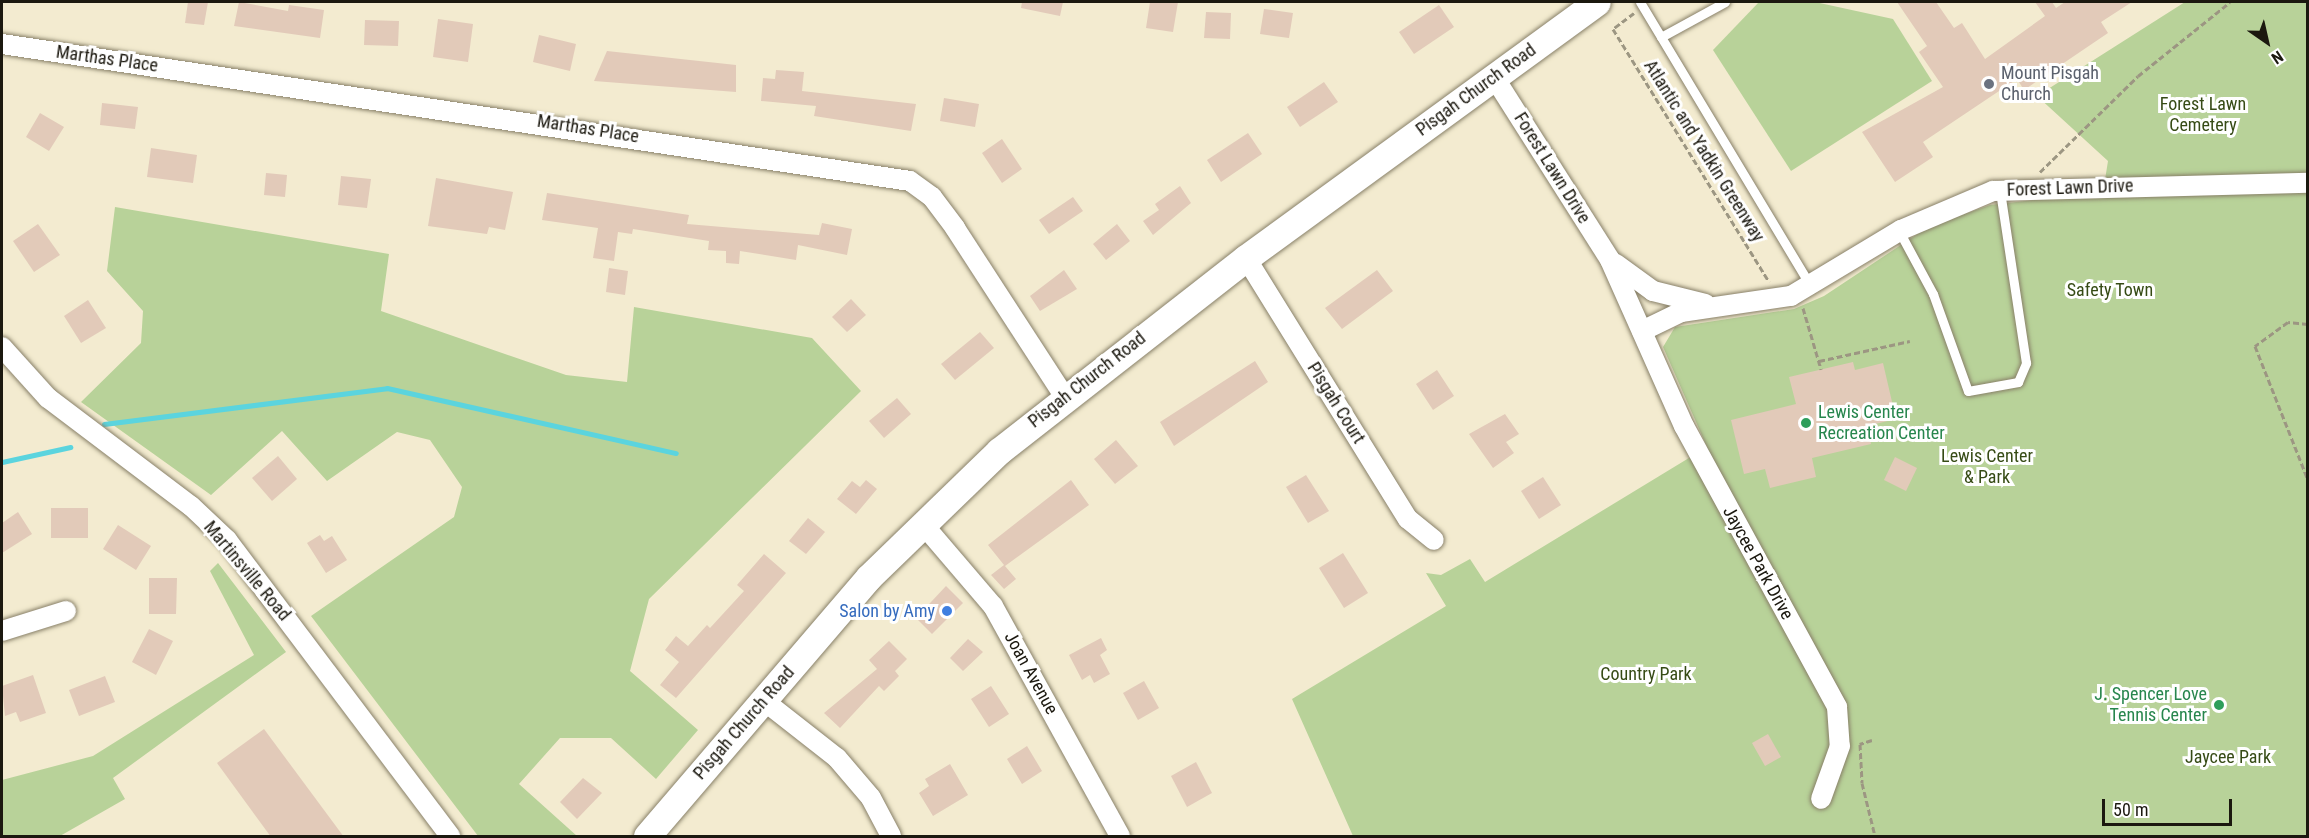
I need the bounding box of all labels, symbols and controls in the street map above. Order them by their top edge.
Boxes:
north arrow [2237,12,2297,72]
street label: Pisgah Church Road [1412,39,1540,141]
street label: Marthas Place [55,41,159,77]
text: N [2268,47,2287,68]
street label: Atlantic and Yadkin Greenway [1639,56,1769,246]
place label: Mount Pisgah Church [2001,63,2099,106]
marker: Mount Pisgah Church [1982,77,1996,91]
park label: Forest Lawn Cemetery [2160,94,2246,136]
street label: Forest Lawn Drive [1509,109,1595,227]
street label: Marthas Place [536,110,640,148]
street label: Forest Lawn Drive [2006,175,2134,201]
park label: Safety Town [2067,279,2153,301]
street label: Pisgah Church Road [1024,328,1150,432]
street label: Pisgah Court [1303,358,1369,448]
place label: Lewis Center Recreation Center [1818,402,1945,444]
marker: Lewis Center Recreation Center [1799,416,1813,430]
park label: Lewis Center & Park [1941,446,2033,488]
street label: Jaycee Park Drive [1718,503,1798,623]
street label: Martinsville Road [199,517,295,625]
place label: Salon by Amy [839,600,935,622]
marker: Salon by Amy [940,604,954,618]
street label: Joan Avenue [999,628,1063,718]
street label: Pisgah Church Road [689,662,799,784]
park label: Country Park [1600,663,1692,685]
place label: J. Spencer Love Tennis Center [2094,684,2207,726]
marker: J. Spencer Love Tennis Center [2212,698,2226,712]
park label: Jaycee Park [2185,746,2271,768]
scale bar [2105,787,2236,825]
text: 50 m [2113,799,2148,820]

